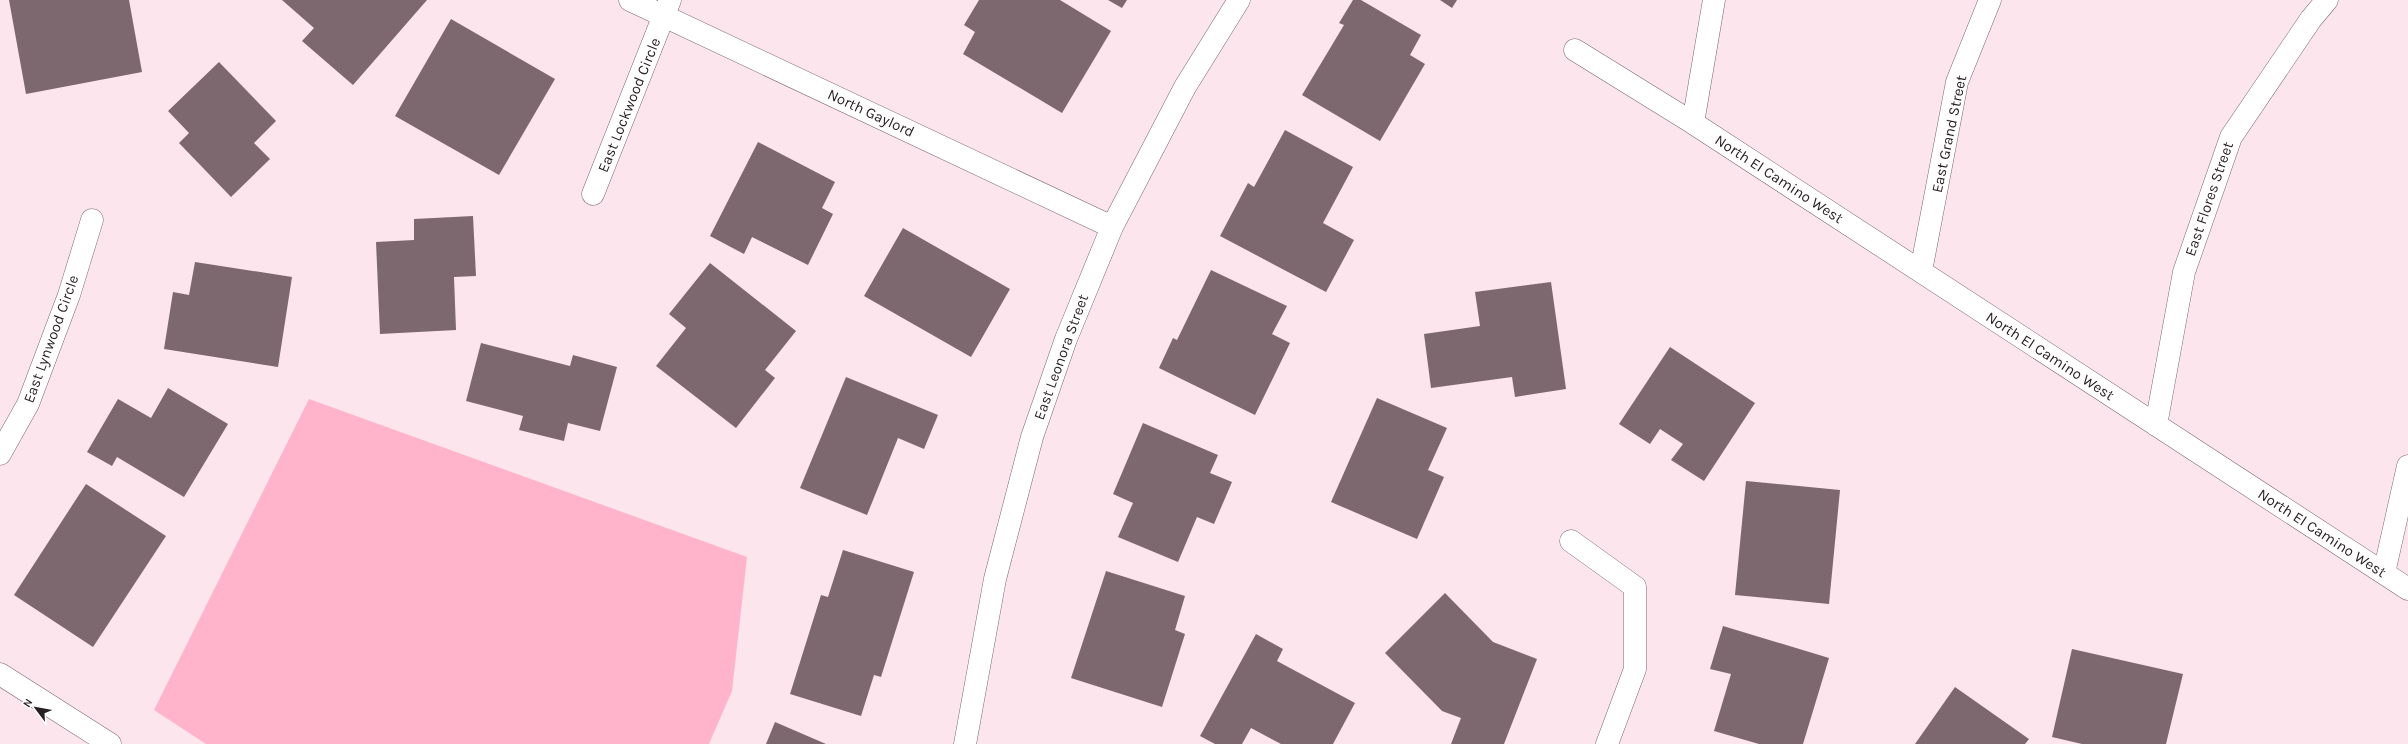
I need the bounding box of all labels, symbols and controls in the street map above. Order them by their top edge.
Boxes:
street label: East Lockwood Circle [594,35,664,175]
street label: East Grand Street [1928,73,1970,194]
street label: North Gaylord [825,85,917,141]
street label: North El Camino West [1712,131,1847,227]
street label: East Flores Street [2181,139,2237,259]
street label: East Lynwood Circle [19,273,83,405]
street label: East Leonora Street [1030,291,1092,422]
street label: North El Camino West [1983,308,2118,404]
street label: North El Camino West [2255,485,2390,581]
north arrow [16,688,56,728]
text: N [20,696,36,710]

